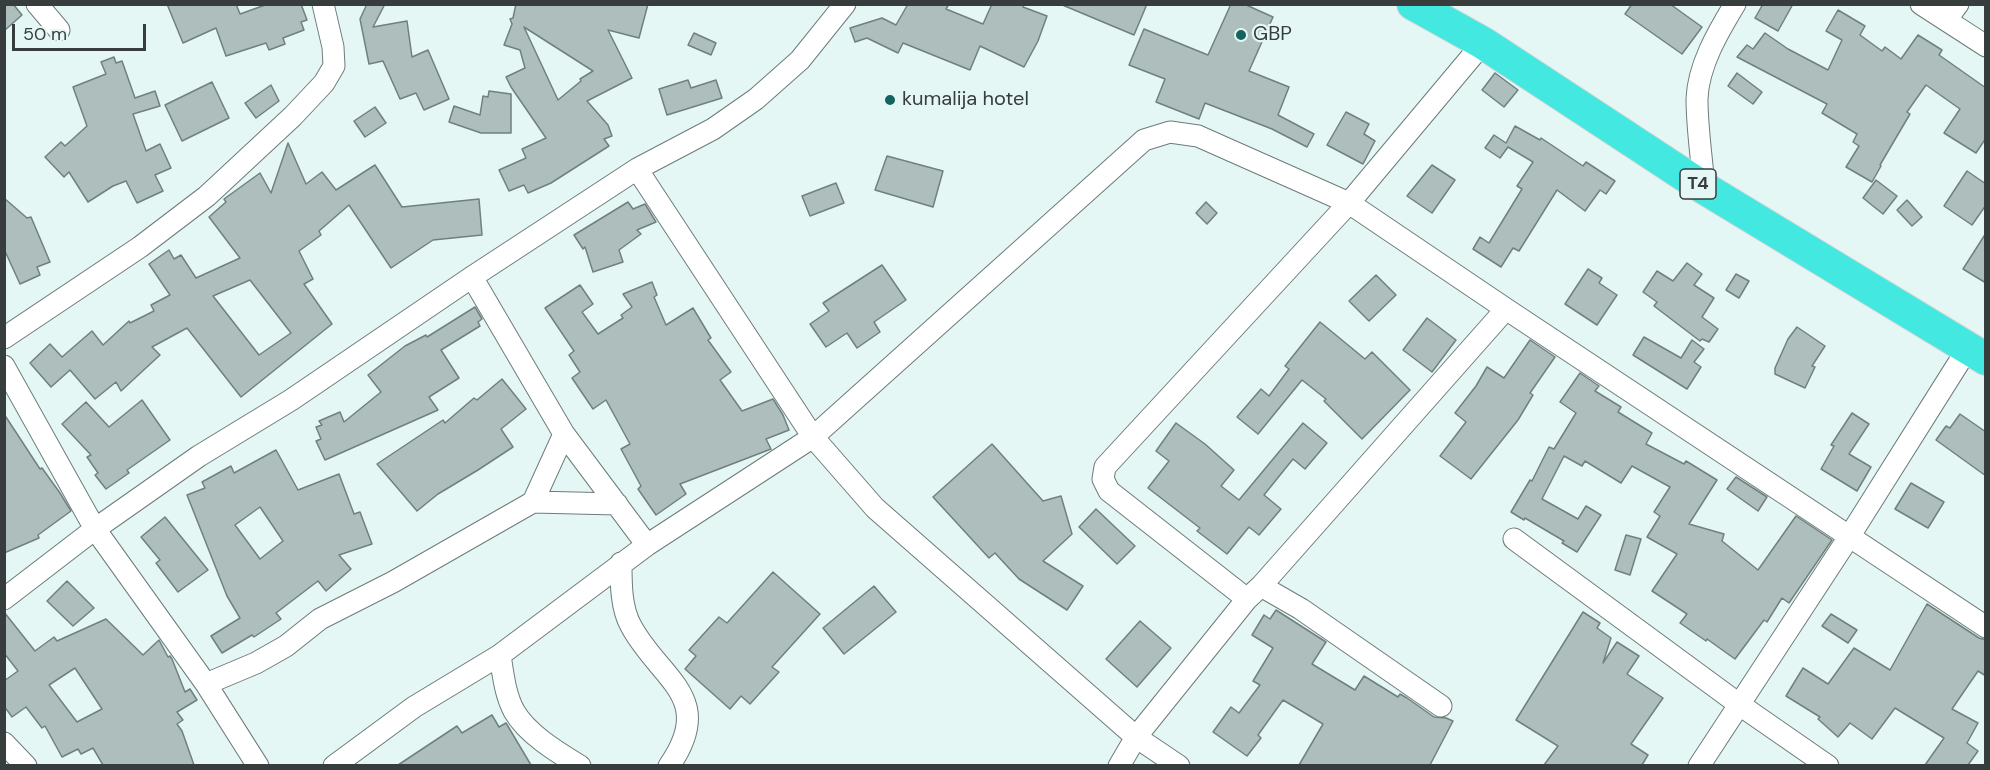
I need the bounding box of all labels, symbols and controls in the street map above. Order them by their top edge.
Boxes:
scale bar [15,12,148,50]
text: 50 m [23,22,67,46]
place label: GBP [1253,23,1292,47]
marker: GBP [1234,28,1248,42]
place label: kumalija hotel [902,88,1029,112]
marker: kumalija hotel [883,93,897,107]
road number: T4 [1680,169,1716,199]

